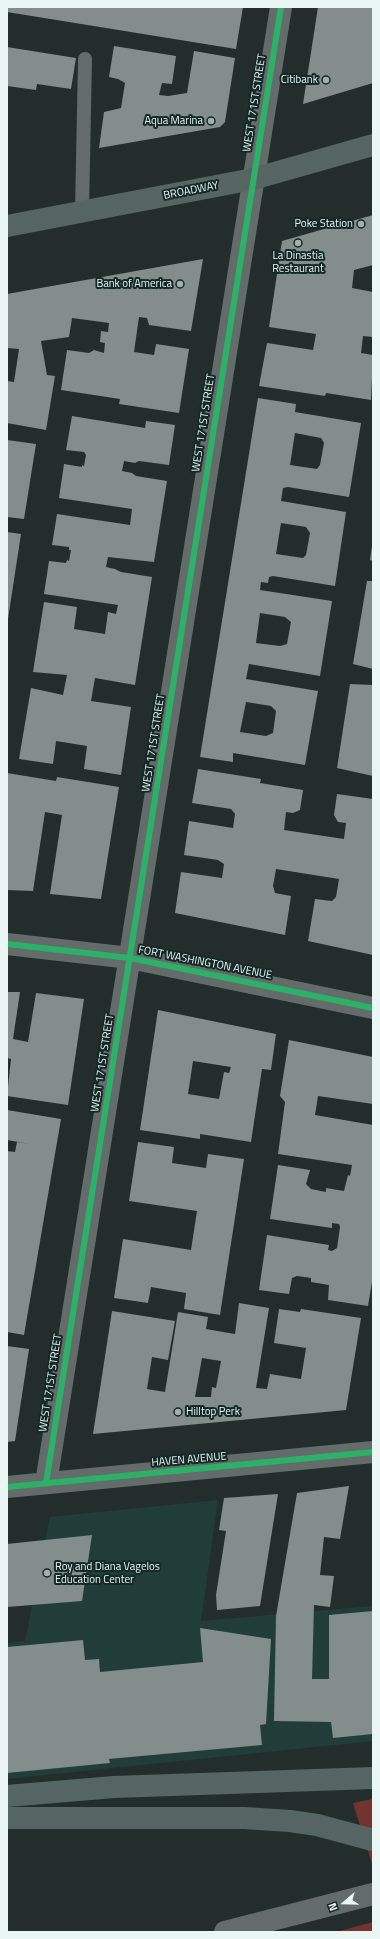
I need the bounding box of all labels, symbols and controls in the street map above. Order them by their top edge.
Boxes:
street label: WEST 171ST STREET [241,53,269,153]
place label: Citibank [281,73,318,87]
marker: Citibank [321,75,331,85]
place label: Aqua Marina [145,114,203,128]
marker: Aqua Marina [206,116,216,126]
street label: BROADWAY [162,179,220,203]
place label: Poke Station [294,217,353,231]
marker: Poke Station [356,219,366,229]
marker: La Dinastia Restaurant [293,238,303,248]
place label: La Dinastia Restaurant [272,249,324,275]
place label: Bank of America [96,277,172,291]
marker: Bank of America [175,279,185,289]
street label: WEST 171ST STREET [190,373,218,473]
street label: WEST 171ST STREET [140,693,168,793]
street label: FORT WASHINGTON AVENUE [137,944,273,982]
street label: WEST 171ST STREET [89,1013,117,1113]
street label: WEST 171ST STREET [37,1333,65,1433]
place label: Hilltop Perk [186,1405,240,1419]
marker: Hilltop Perk [173,1407,183,1417]
street label: HAVEN AVENUE [151,1450,227,1470]
place label: Roy and Diana Vagelos Education Center [55,1560,160,1586]
marker: Roy and Diana Vagelos Education Center [42,1568,52,1578]
north arrow [324,1883,364,1923]
text: N [324,1901,342,1913]

